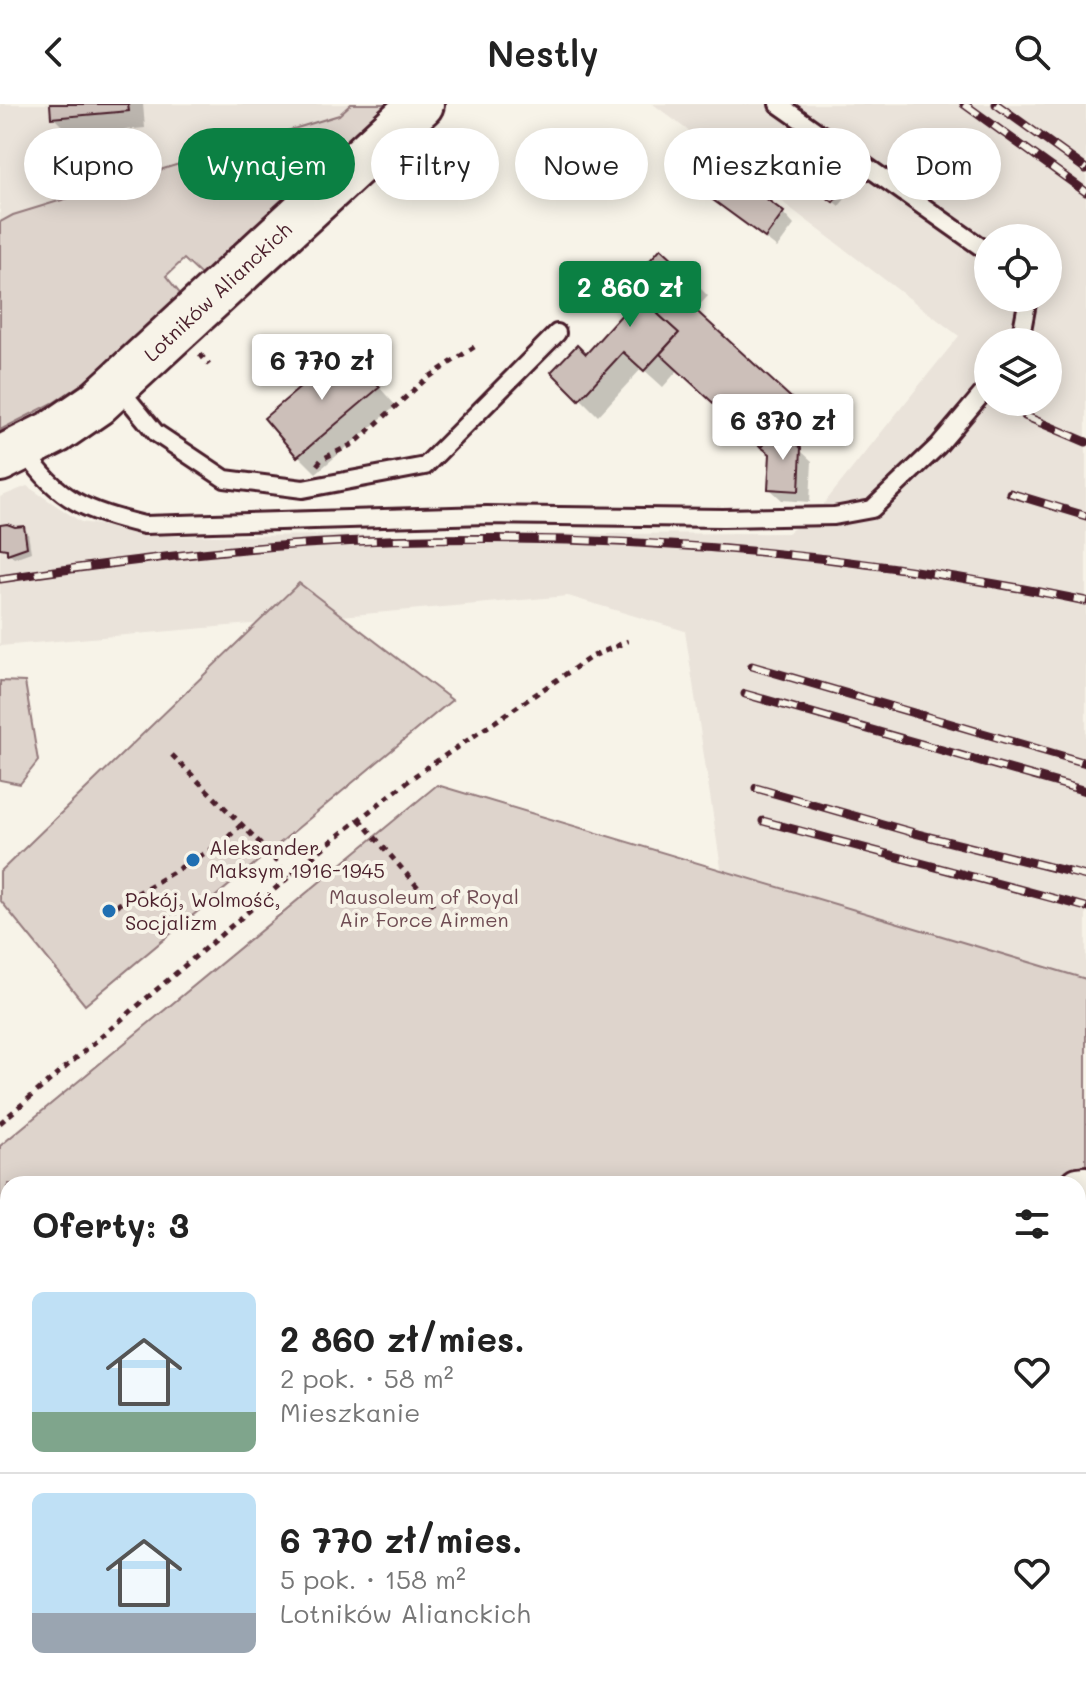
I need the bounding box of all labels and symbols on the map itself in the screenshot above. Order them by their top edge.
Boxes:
street label: Lotników Alianckich [138,216,297,367]
pin: 2 860 zł [547,261,713,329]
pin: 6 770 zł [239,334,405,402]
pin: 6 370 zł [700,394,866,462]
place label: Aleksander Maksym 1916-1945 [209,834,385,883]
marker: Aleksander Maksym 1916-1945 [184,851,202,869]
park label: Mausoleum of Royal Air Force Airmen [329,883,519,932]
place label: Pokój, Wolmość, Socjalizm [125,886,280,935]
marker: Pokój, Wolmość, Socjalizm [100,902,118,920]

